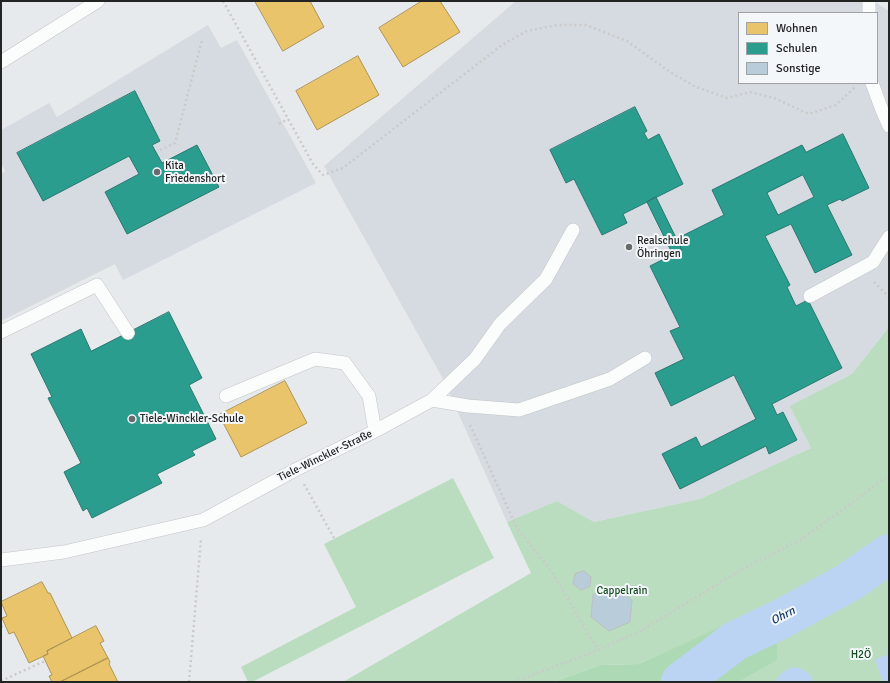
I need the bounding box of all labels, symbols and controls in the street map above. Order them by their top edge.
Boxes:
legend [738,12,878,84]
text: Wohnen [776,21,818,36]
text: Schulen [776,41,817,56]
text: Sonstige [776,61,821,76]
place label: Kita Friedenshort [165,159,225,185]
marker: Kita Friedenshort [152,167,162,177]
place label: Realschule Öhringen [637,234,688,260]
marker: Realschule Öhringen [624,242,634,252]
place label: Tiele-Winckler-Schule [140,412,244,426]
marker: Tiele-Winckler-Schule [127,414,137,424]
street label: Tiele-Winckler-Straße [276,427,374,485]
park label: Cappelrain [596,584,648,598]
water label: Ohrn [768,604,798,628]
park label: H2Ö [851,648,871,662]

